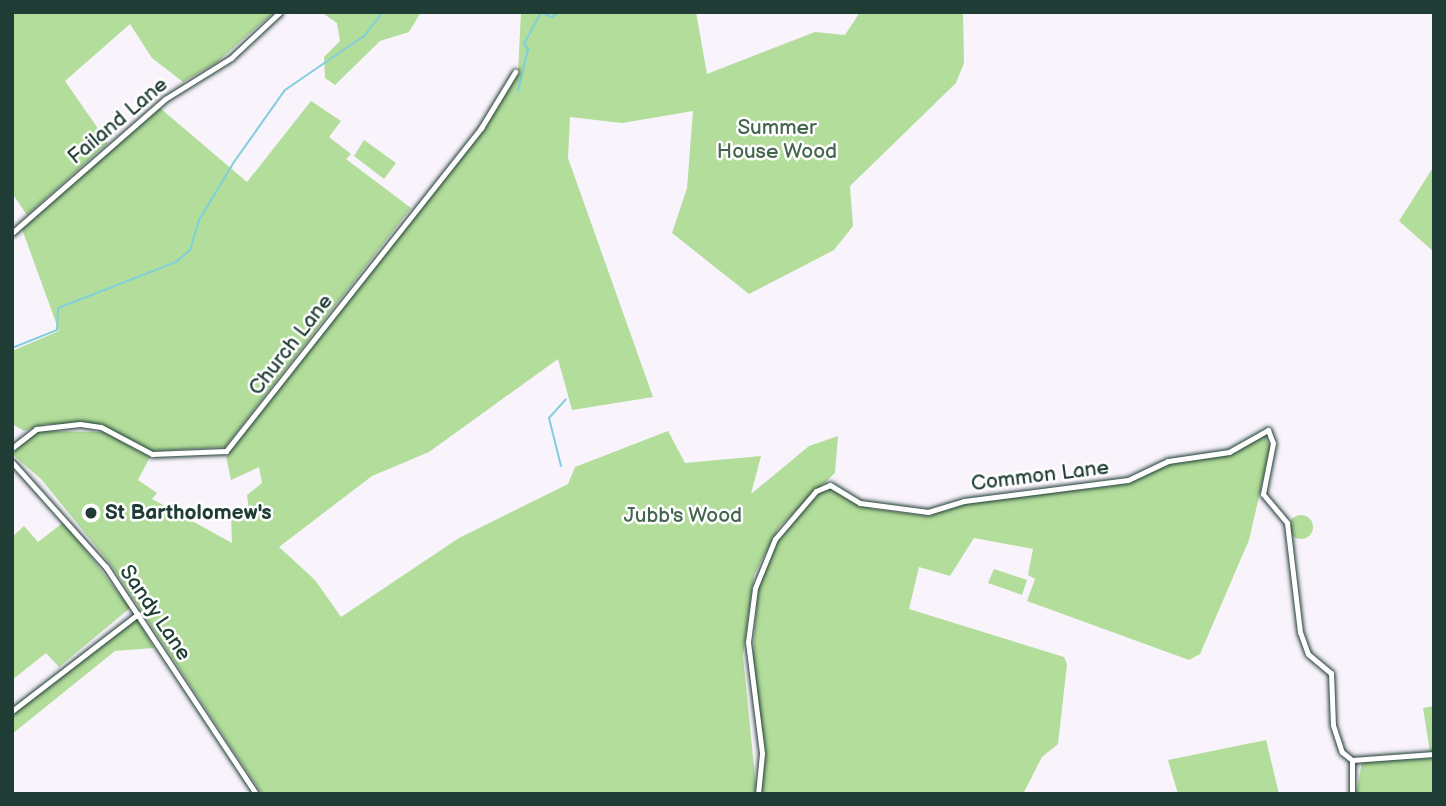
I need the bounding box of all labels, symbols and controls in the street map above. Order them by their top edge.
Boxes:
street label: Failand Lane [63,72,173,170]
park label: Summer House Wood [716,115,838,165]
street label: Church Lane [244,289,338,401]
street label: Common Lane [970,455,1110,497]
place label: St Bartholomew's [105,500,272,526]
park label: Jubb's Wood [623,503,743,529]
marker: St Bartholomew's [83,505,99,521]
street label: Sandy Lane [113,560,197,666]

